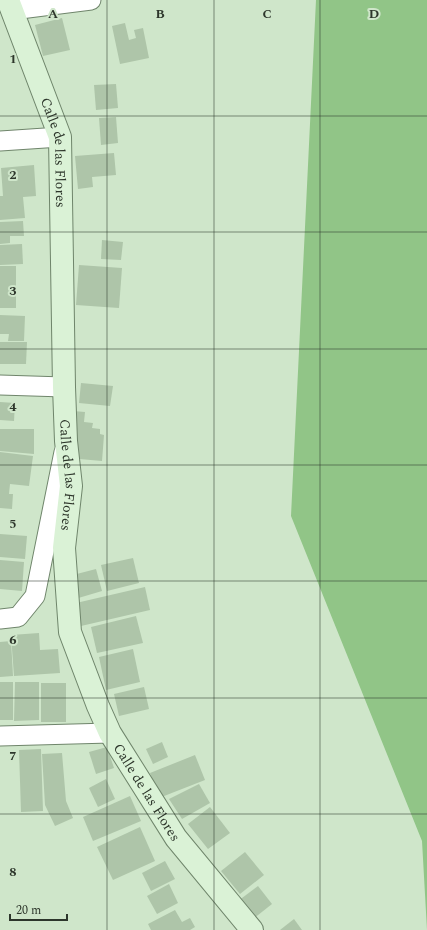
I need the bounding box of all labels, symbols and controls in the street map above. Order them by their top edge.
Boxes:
text: A [48,4,58,24]
text: B [155,4,165,24]
text: C [262,4,272,24]
text: D [369,4,379,24]
text: 1 [9,49,17,69]
street label: Calle de las Flores [35,94,72,208]
text: 2 [9,165,17,185]
text: 3 [9,281,17,301]
text: 4 [9,397,17,417]
street label: Calle de las Flores [55,419,82,532]
text: 5 [9,514,17,534]
text: 6 [9,630,17,650]
street label: Calle de las Flores [108,739,186,845]
text: 7 [9,746,17,766]
text: 8 [9,862,17,882]
scale bar [10,896,67,922]
text: 20 m [16,901,41,920]

